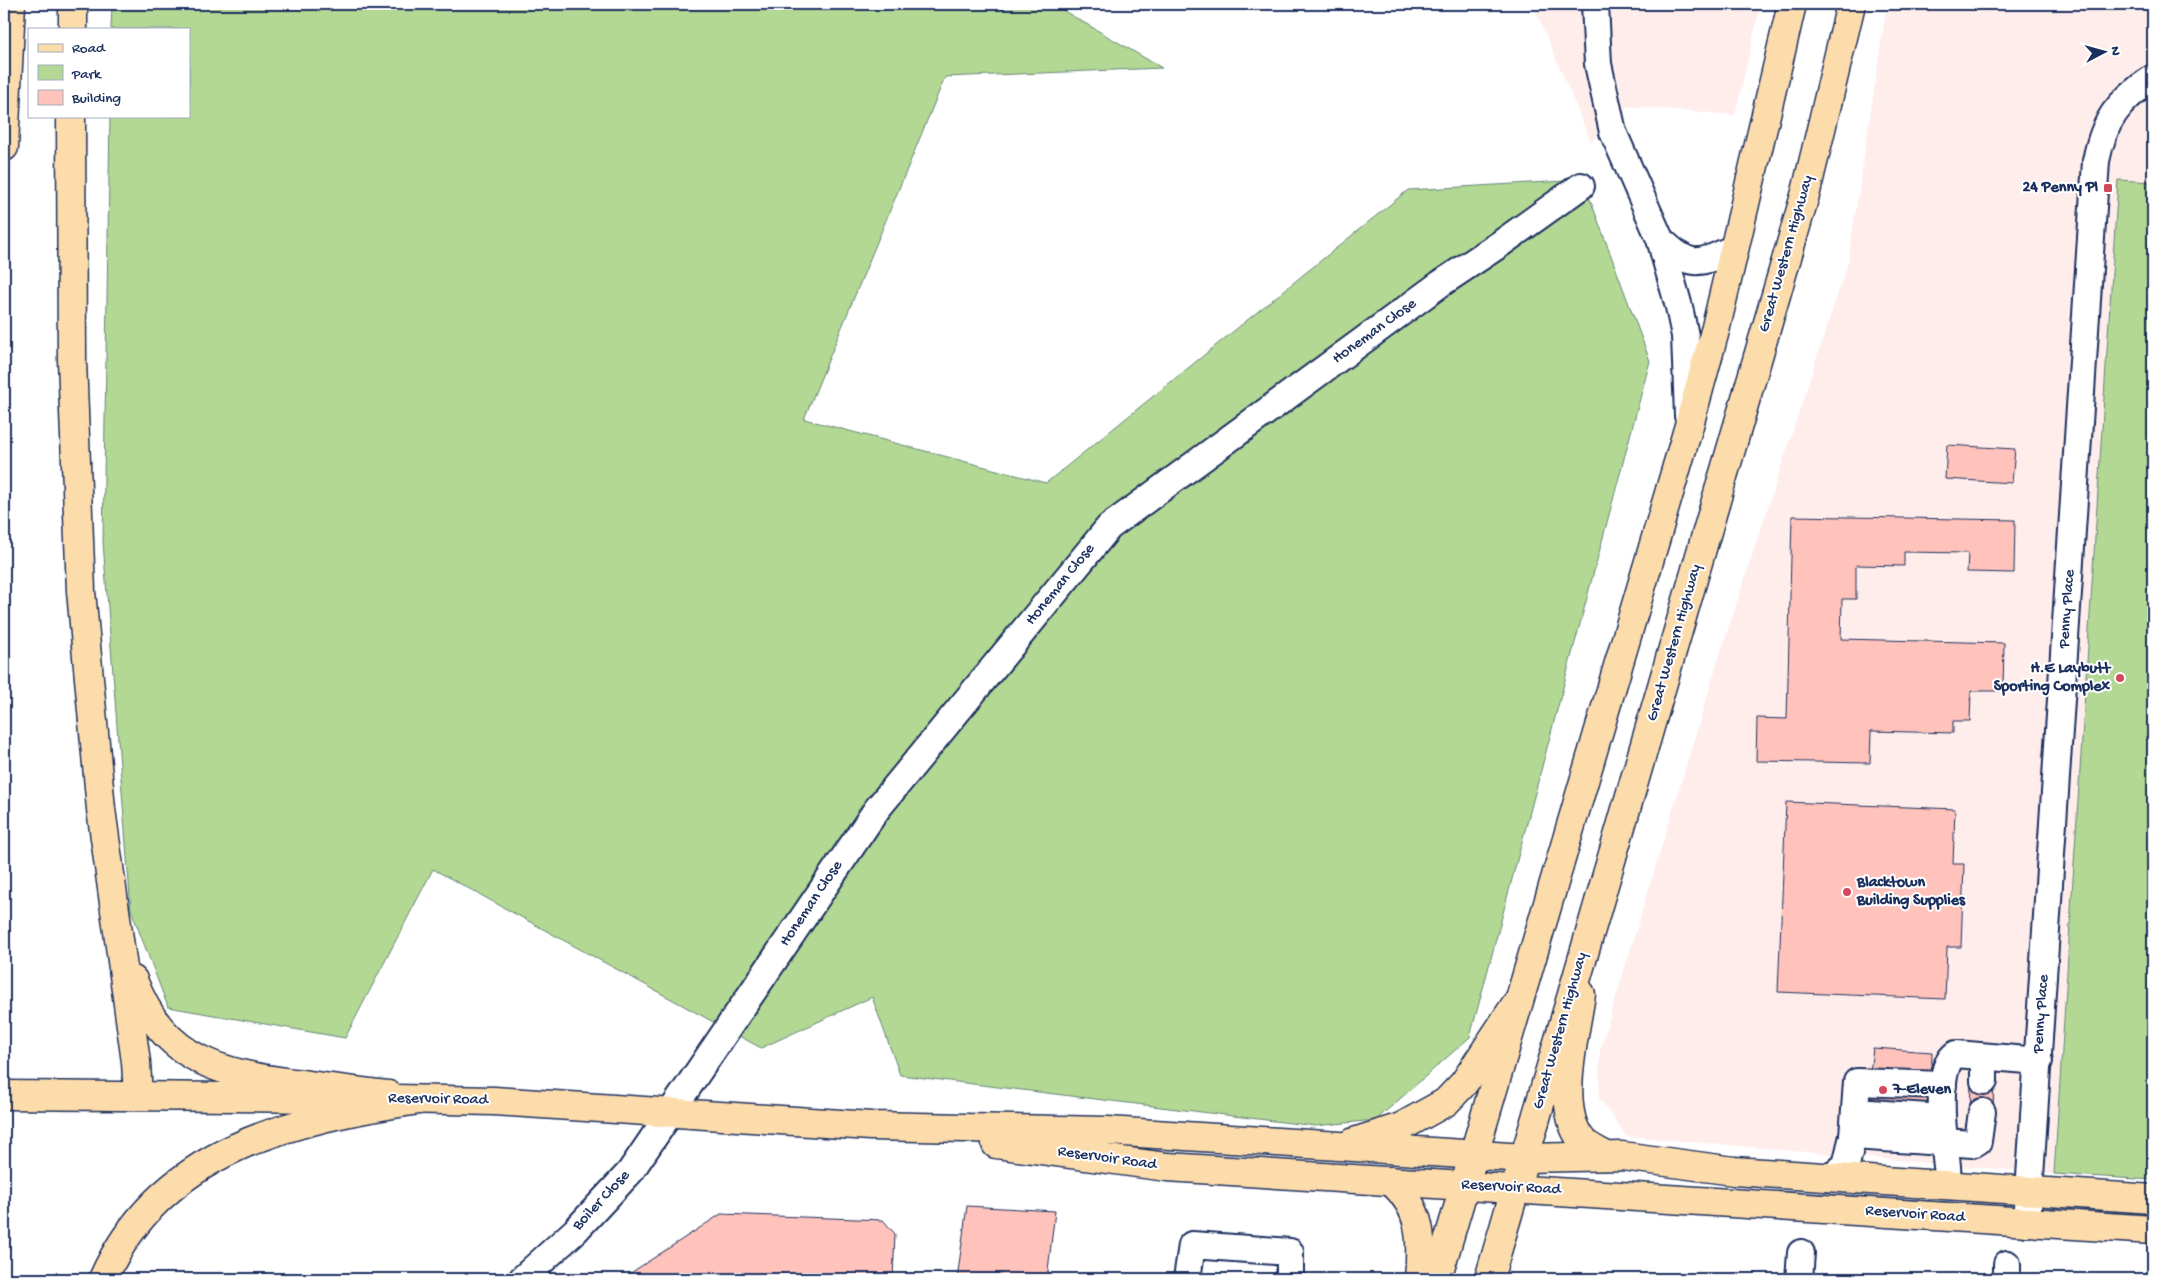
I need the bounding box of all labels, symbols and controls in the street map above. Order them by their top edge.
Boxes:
legend [28,28,190,118]
north arrow [2080,28,2130,78]
text: Road [72,40,106,58]
text: N [2106,45,2123,56]
text: Park [71,66,102,84]
text: Building [71,90,121,108]
street label: Great Western Highway [1756,173,1819,335]
place label: 24 Penny Pl [2022,179,2098,198]
marker: 24 Penny Pl [2102,182,2114,194]
street label: Honeman Close [1329,295,1421,369]
street label: Honeman Close [1022,540,1100,630]
street label: Great Western Highway [1644,562,1707,724]
street label: Penny Place [2056,568,2080,650]
place label: H.E Laybutt Sporting Complex [1994,660,2111,697]
marker: H.E Laybutt Sporting Complex [2114,672,2126,684]
street label: Honeman Close [776,857,848,951]
place label: Blacktown Building Supplies [1856,874,1966,911]
marker: Blacktown Building Supplies [1841,886,1853,898]
street label: Great Western Highway [1530,950,1593,1112]
street label: Penny Place [2030,973,2054,1055]
place label: 7-Eleven [1892,1081,1951,1100]
marker: 7-Eleven [1877,1084,1889,1096]
street label: Reservoir Road [388,1090,490,1110]
street label: Reservoir Road [1056,1143,1159,1176]
street label: Boiler Close [569,1166,635,1236]
street label: Reservoir Road [1461,1176,1563,1200]
street label: Reservoir Road [1865,1202,1967,1228]

